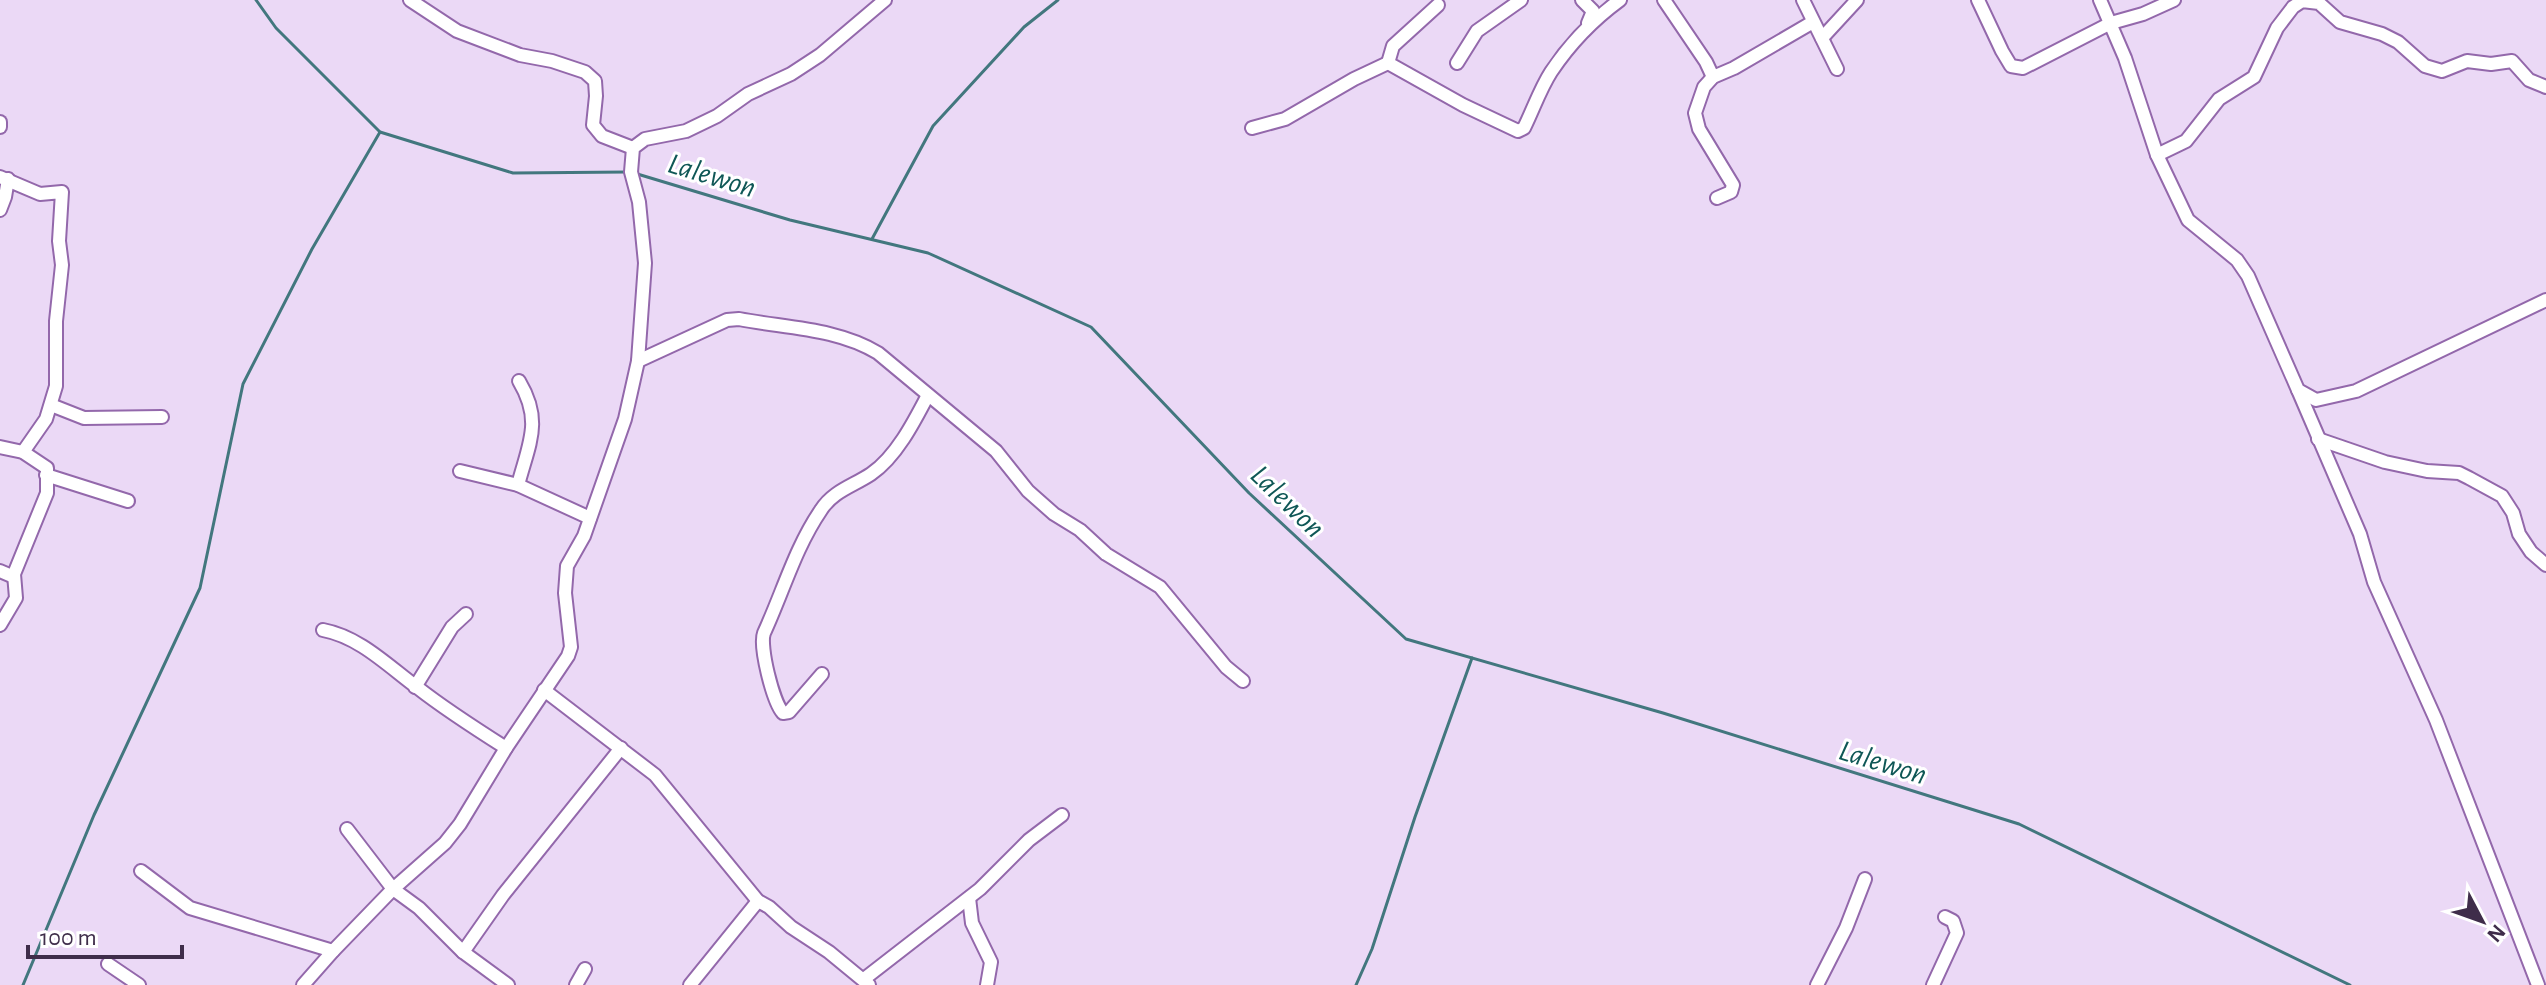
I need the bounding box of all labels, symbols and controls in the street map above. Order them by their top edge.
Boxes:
water label: Lalewon [664,148,759,203]
water label: Lalewon [1245,460,1330,544]
water label: Lalewon [1835,735,1930,790]
north arrow [2442,881,2522,961]
scale bar [28,909,182,959]
text: N [2483,920,2510,946]
text: 100 m [40,926,97,950]

